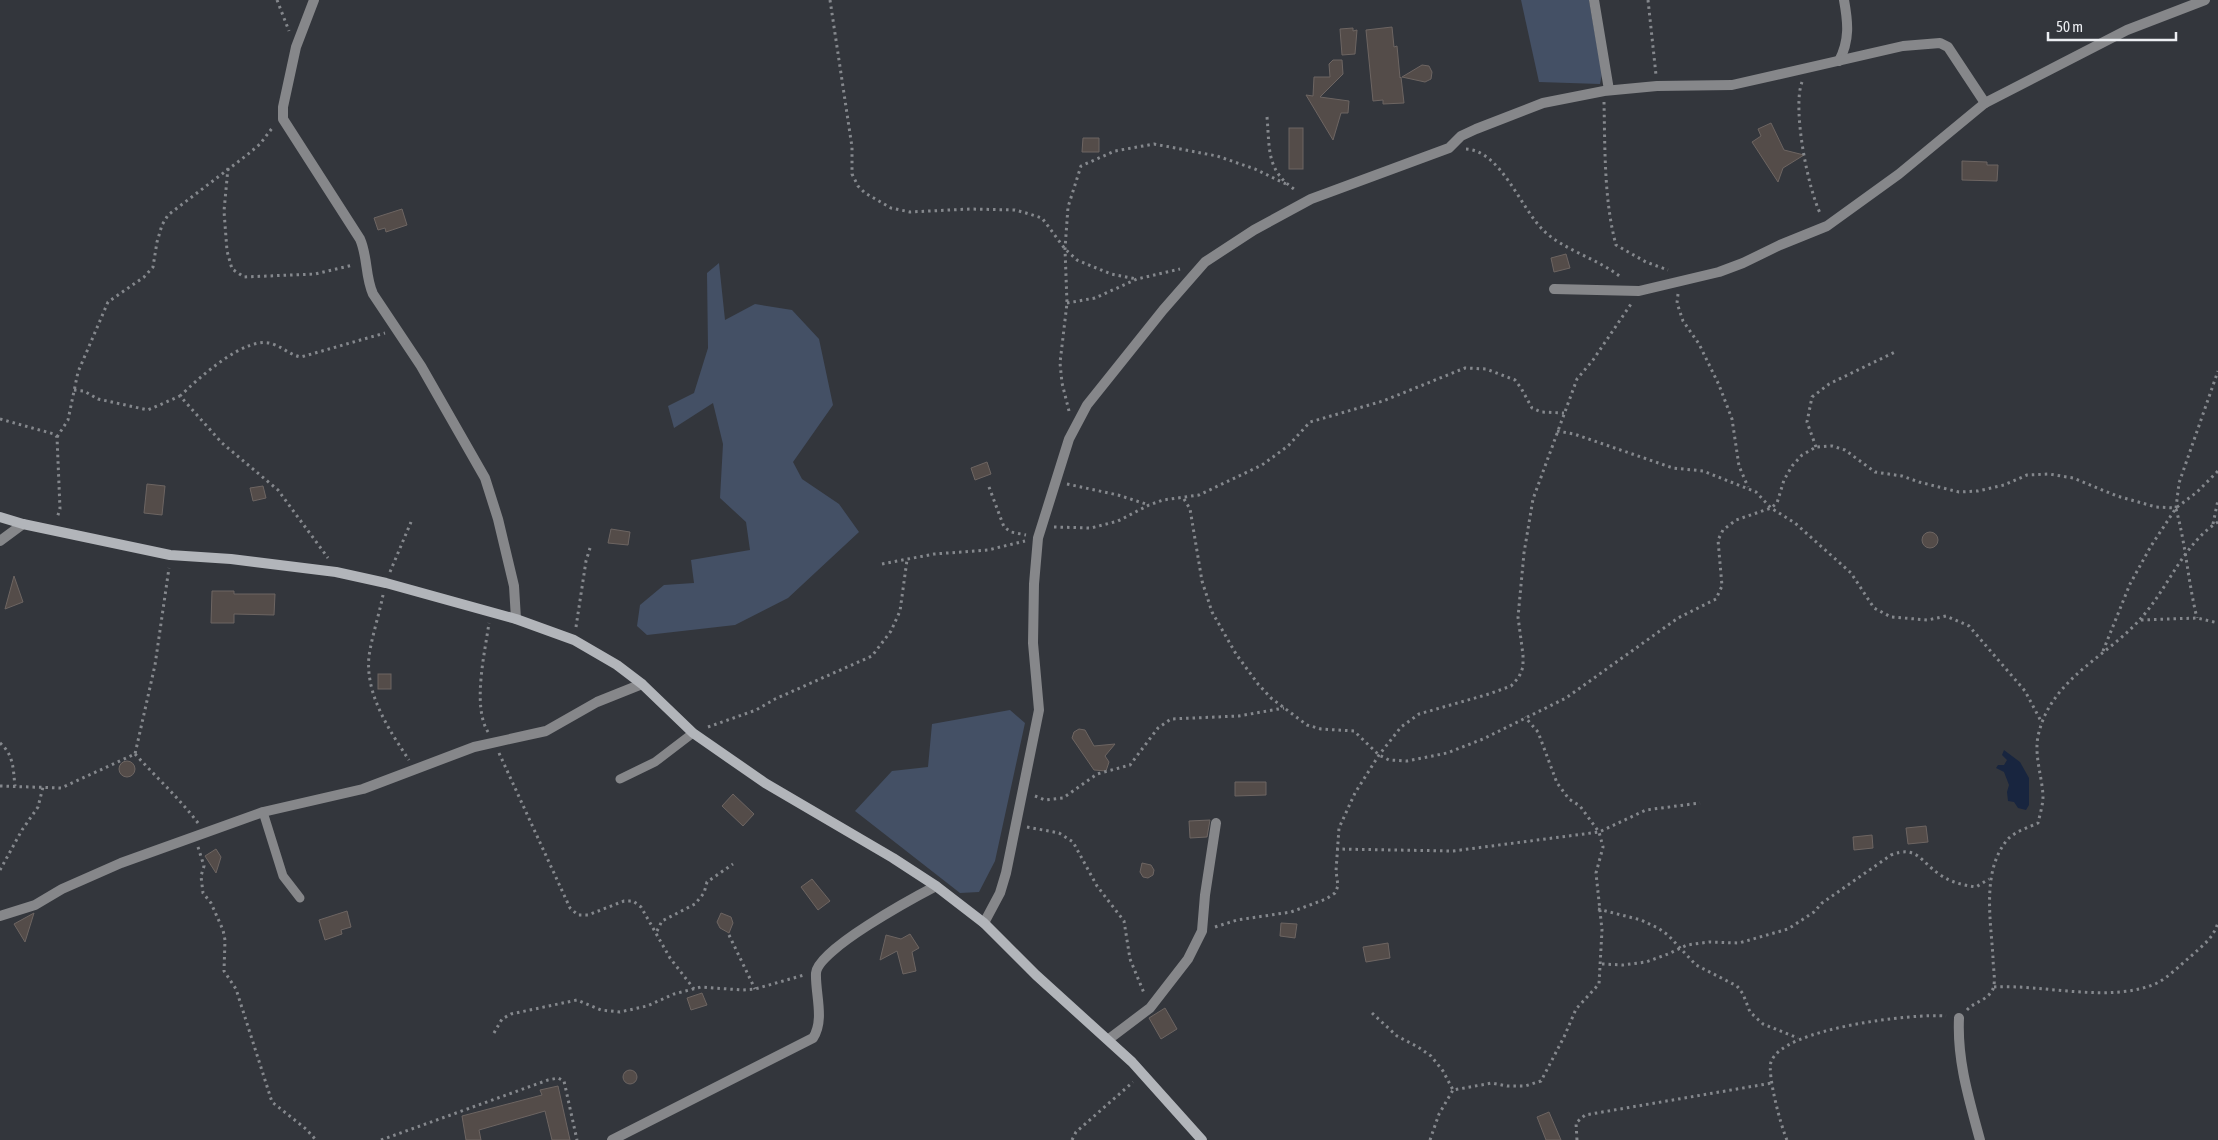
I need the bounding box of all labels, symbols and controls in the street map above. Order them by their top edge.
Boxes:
scale bar [2048,10,2176,42]
text: 50 m [2056,18,2083,35]

